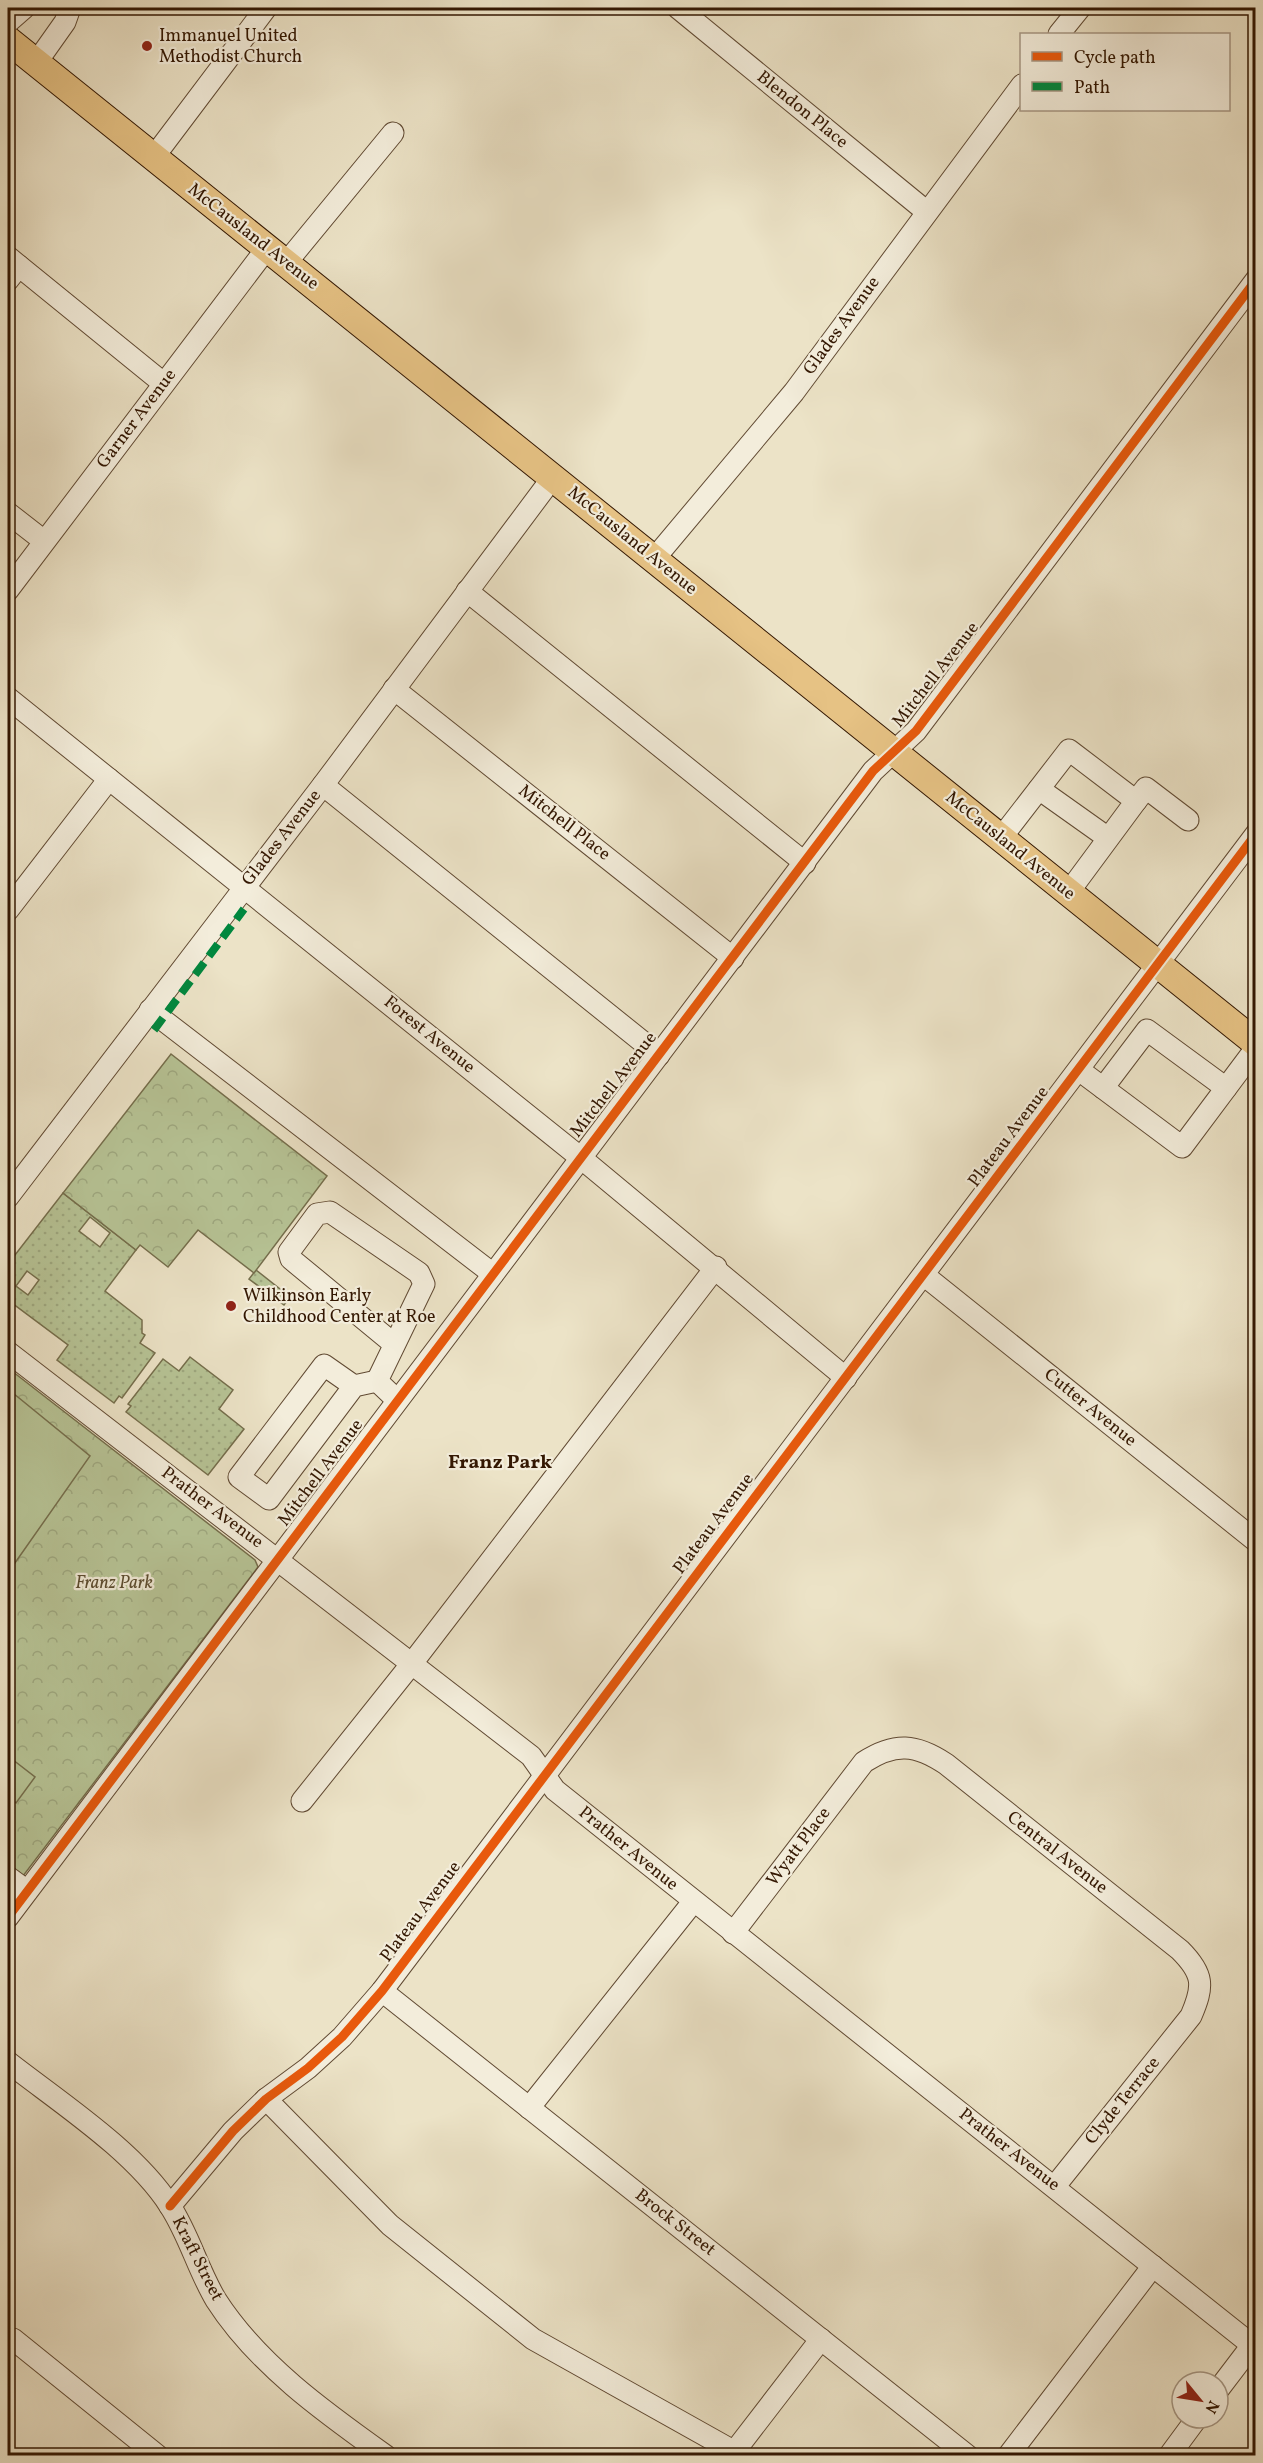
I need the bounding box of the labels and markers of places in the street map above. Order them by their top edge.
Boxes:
place label: Immanuel United Methodist Church [159,24,303,70]
marker: Immanuel United Methodist Church [140,39,154,53]
place label: Wilkinson Early Childhood Center at Roe [243,1284,436,1330]
marker: Wilkinson Early Childhood Center at Roe [224,1299,238,1313]

